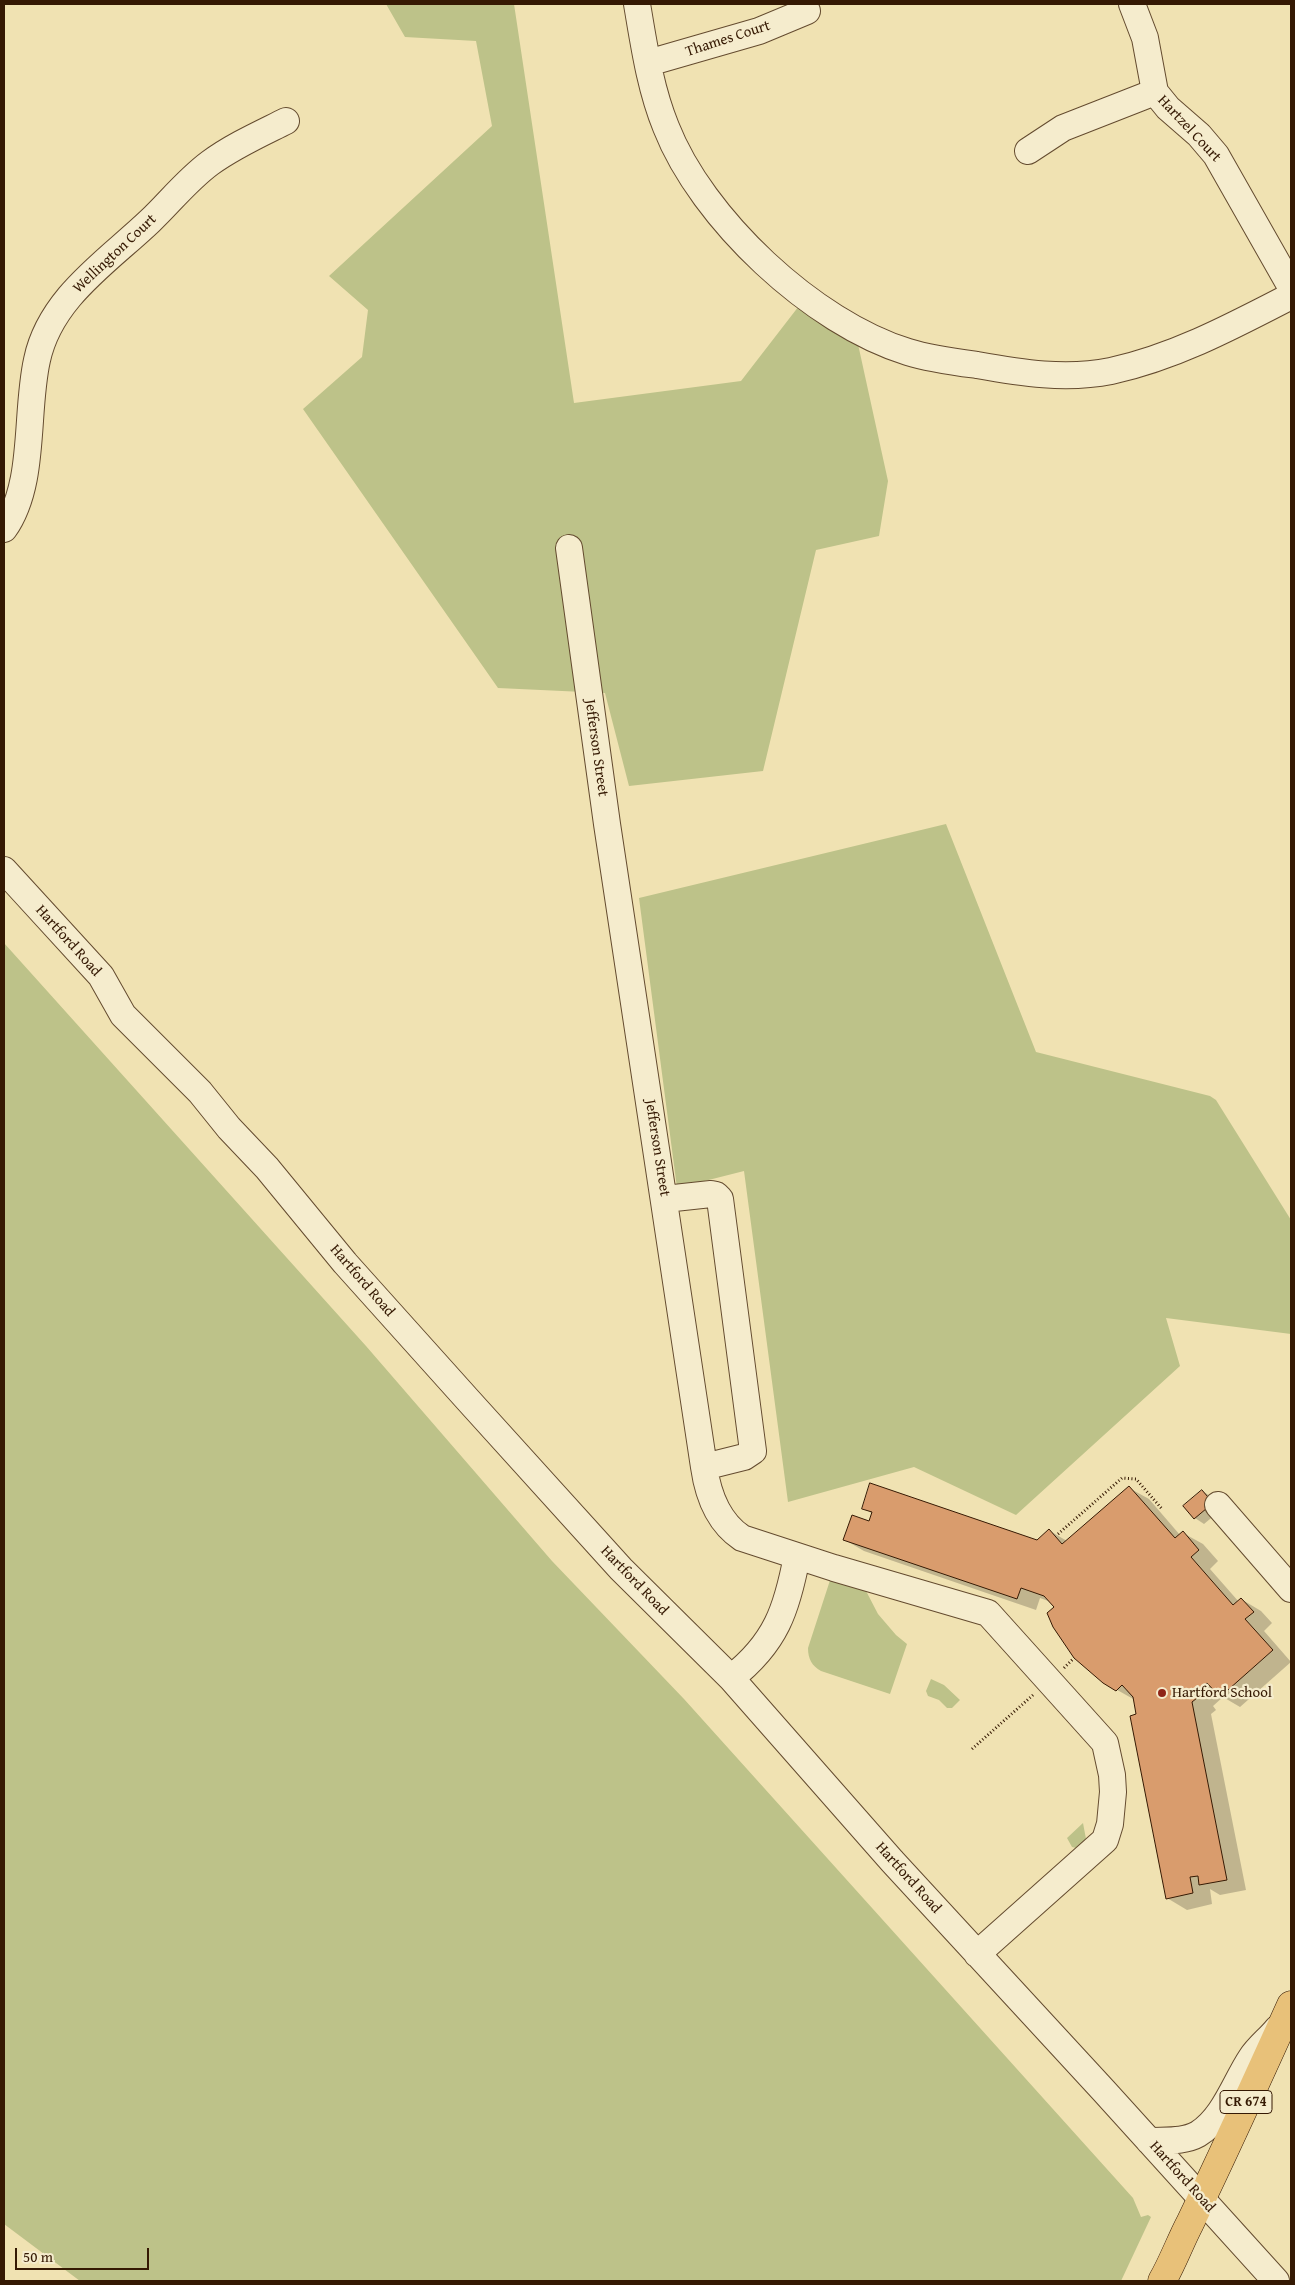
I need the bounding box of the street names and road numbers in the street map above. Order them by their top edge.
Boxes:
street label: Thames Court [683,17,773,61]
street label: Hartzel Court [1153,92,1225,166]
street label: Wellington Court [69,211,161,297]
street label: Jefferson Street [580,698,612,798]
street label: Hartford Road [31,902,105,980]
street label: Jefferson Street [640,1098,674,1198]
street label: Hartford Road [326,1241,398,1321]
street label: Hartford Road [596,1542,672,1620]
street label: Hartford Road [871,1839,945,1917]
road number: CR 674 [1220,2090,1272,2114]
street label: Hartford Road [1145,2138,1219,2216]

